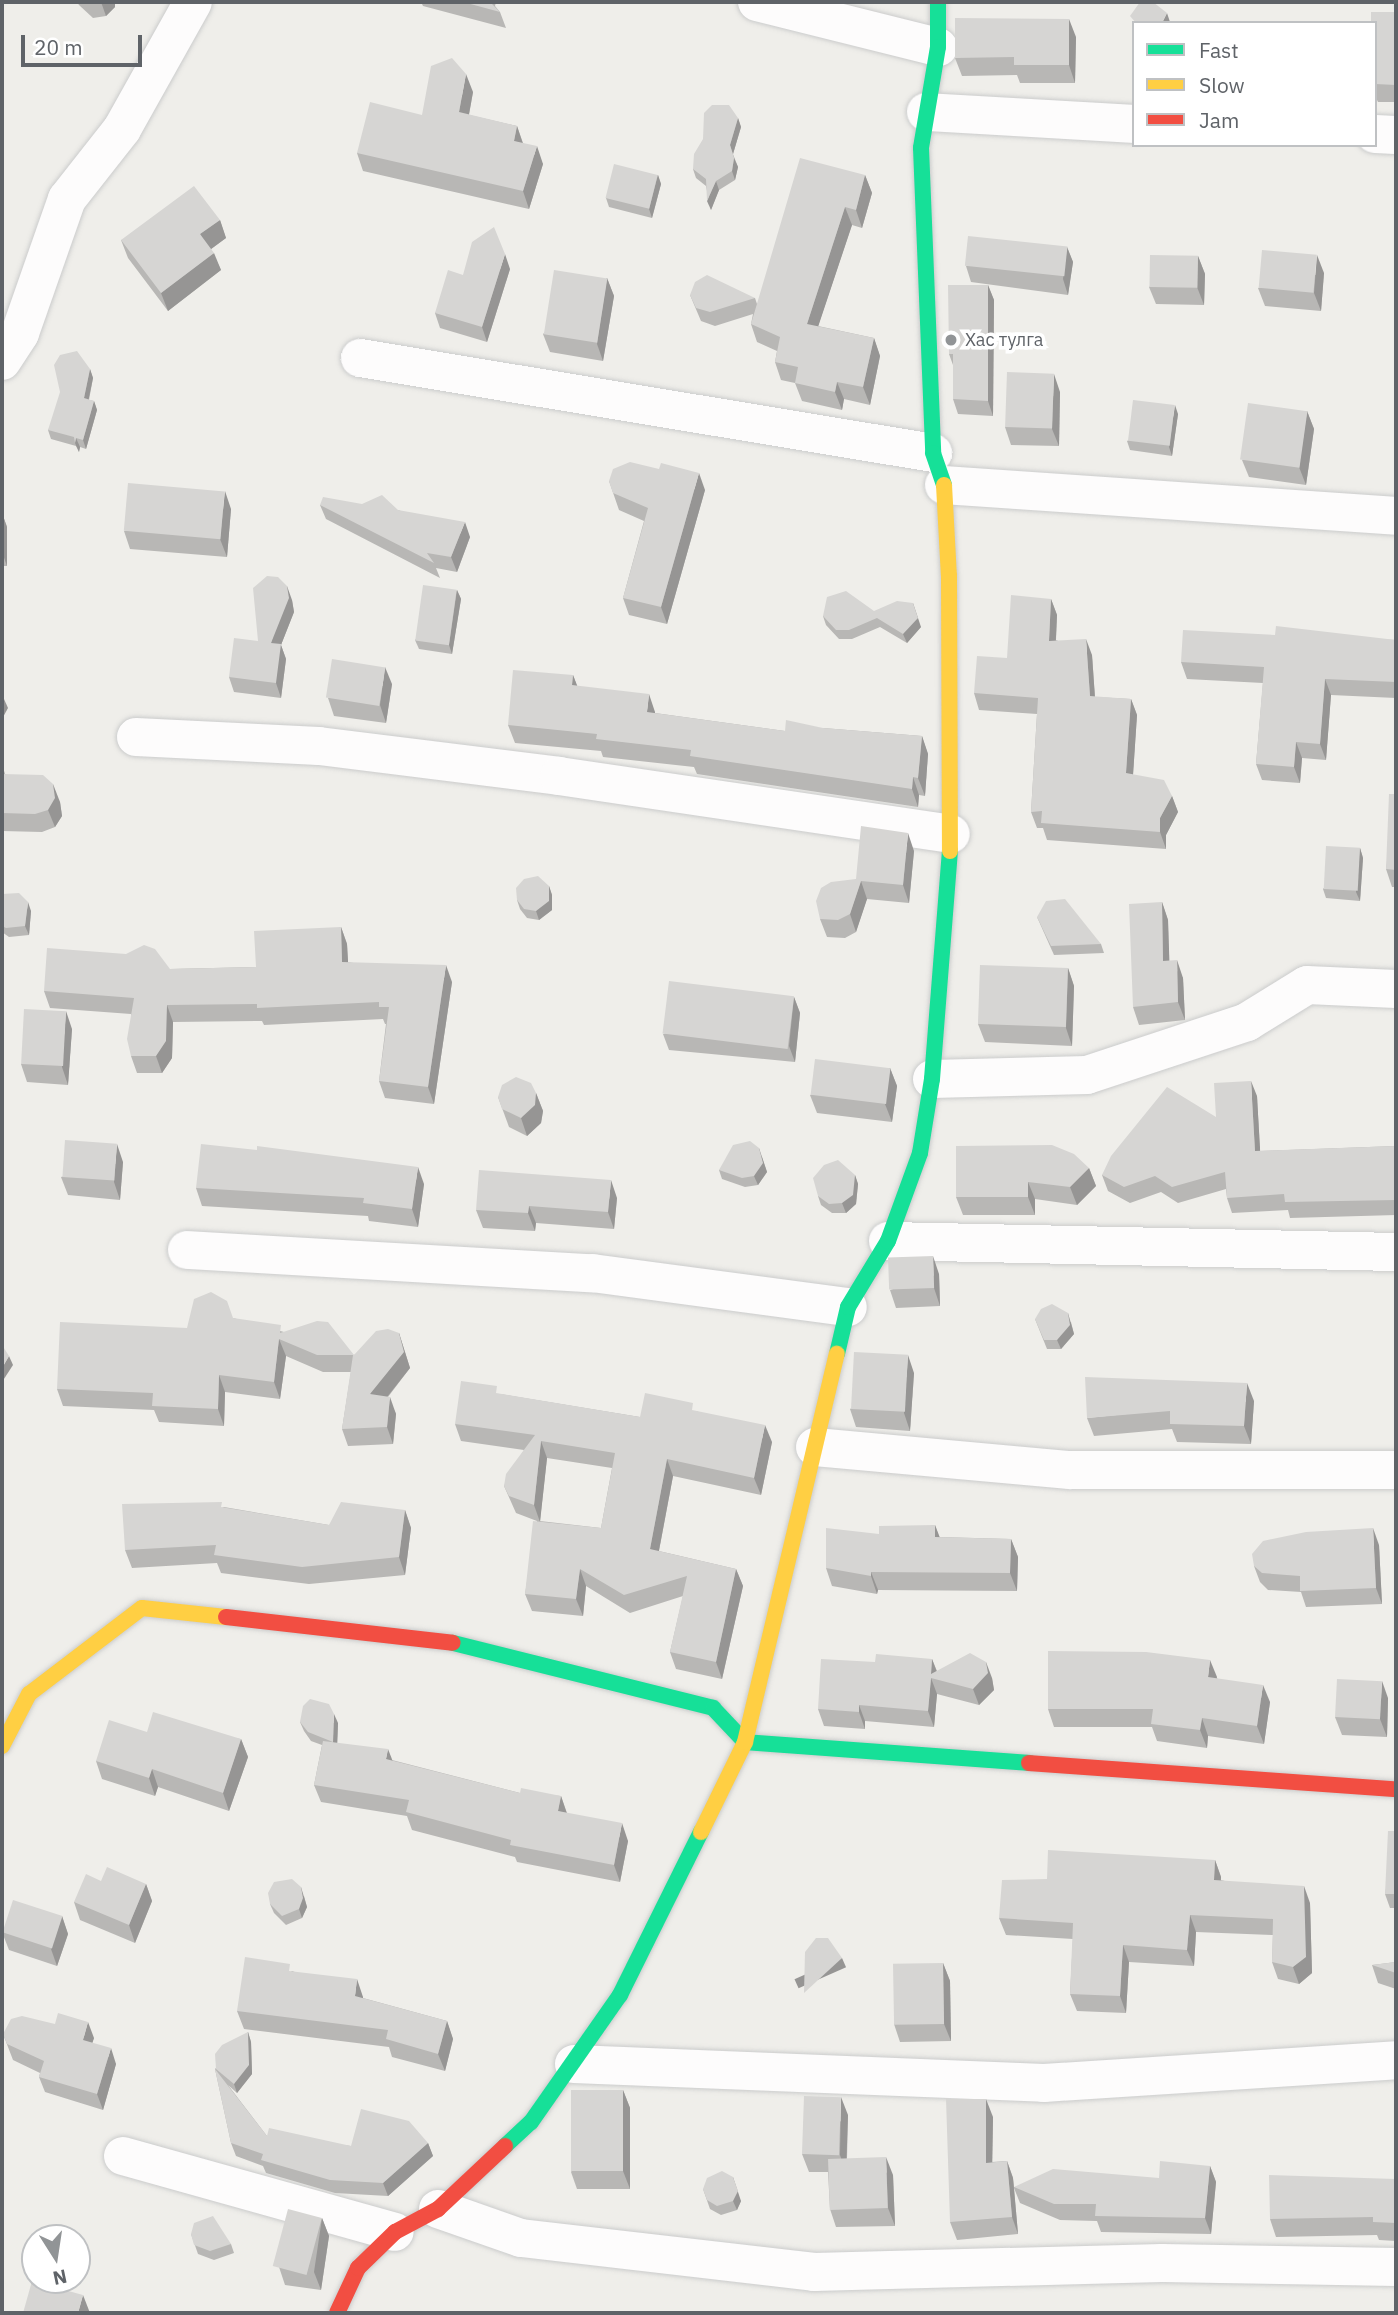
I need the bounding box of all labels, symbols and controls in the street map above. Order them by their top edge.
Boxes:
scale bar [24,21,145,65]
legend [1132,21,1377,147]
text: 20 m [34,33,83,61]
text: Fast [1199,36,1239,64]
text: Slow [1199,71,1245,99]
text: Jam [1199,106,1239,134]
place label: Хас тулга [965,329,1043,351]
marker: Хас тулга [943,332,959,348]
north arrow [21,2224,91,2294]
text: N [51,2264,69,2291]

